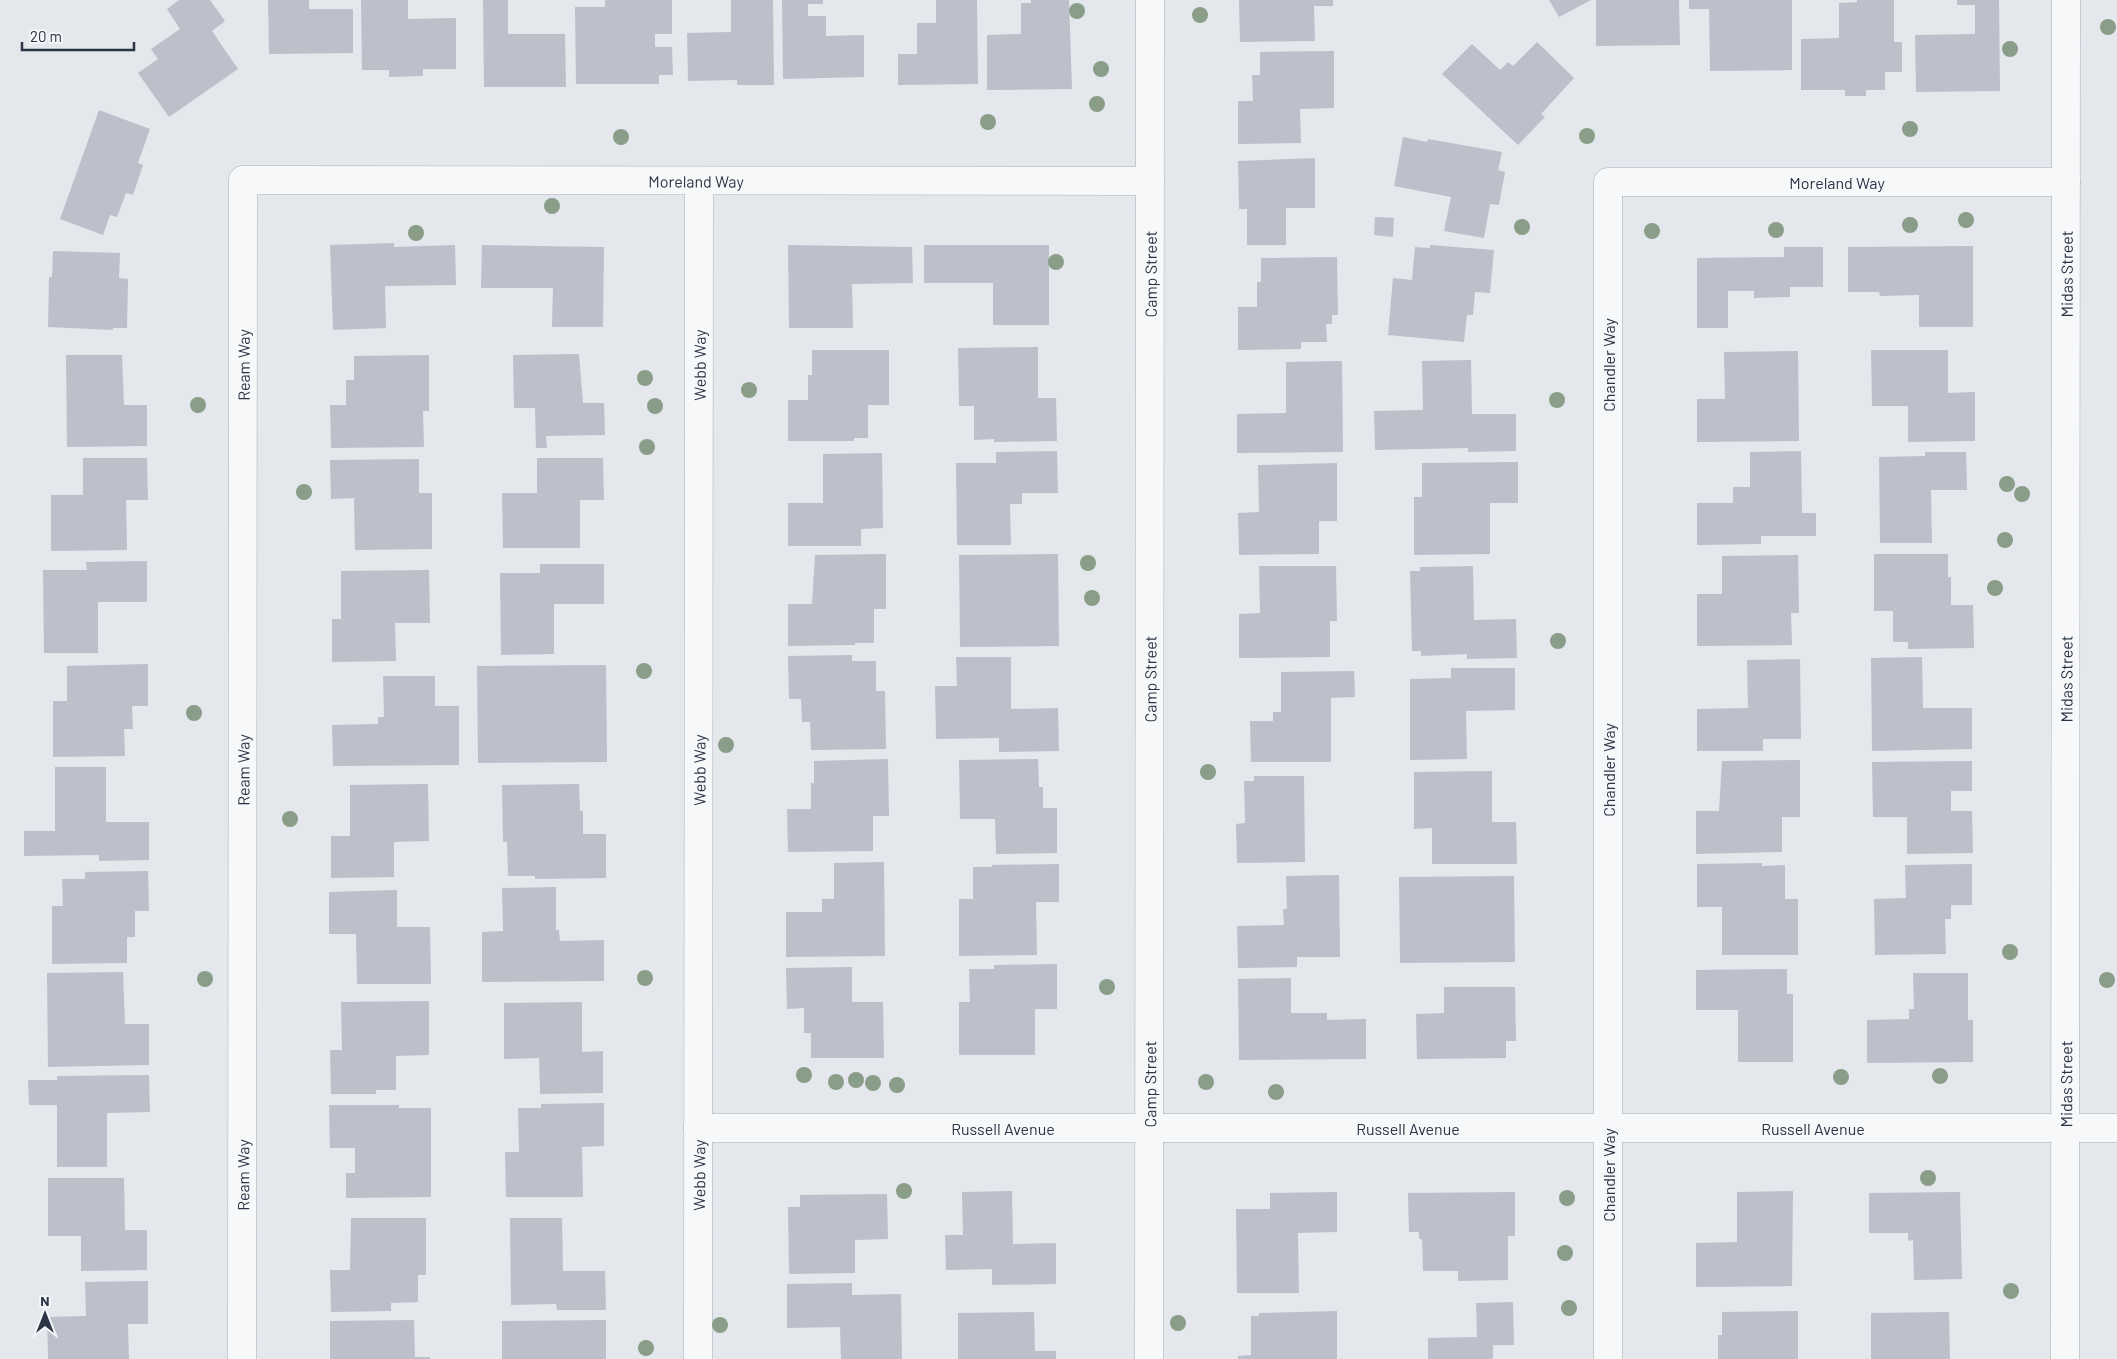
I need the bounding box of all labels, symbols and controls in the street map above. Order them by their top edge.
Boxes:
scale bar [22,20,135,52]
text: 20 m [30,27,62,45]
street label: Moreland Way [648,171,744,190]
street label: Moreland Way [1789,173,1885,192]
street label: Midas Street [2056,230,2075,318]
street label: Camp Street [1140,231,1159,317]
street label: Chandler Way [1599,318,1618,412]
street label: Ream Way [233,329,252,401]
street label: Webb Way [689,329,708,401]
street label: Midas Street [2056,635,2075,723]
street label: Camp Street [1140,636,1159,722]
street label: Chandler Way [1599,723,1618,817]
street label: Ream Way [233,734,252,806]
street label: Webb Way [689,734,708,806]
street label: Midas Street [2056,1040,2075,1128]
street label: Camp Street [1140,1041,1159,1127]
street label: Russell Avenue [951,1119,1055,1138]
street label: Russell Avenue [1356,1119,1460,1138]
street label: Russell Avenue [1761,1119,1865,1138]
street label: Chandler Way [1599,1128,1618,1222]
street label: Ream Way [233,1139,252,1211]
street label: Webb Way [689,1139,708,1211]
north arrow [20,1289,70,1339]
text: N [40,1292,50,1309]

